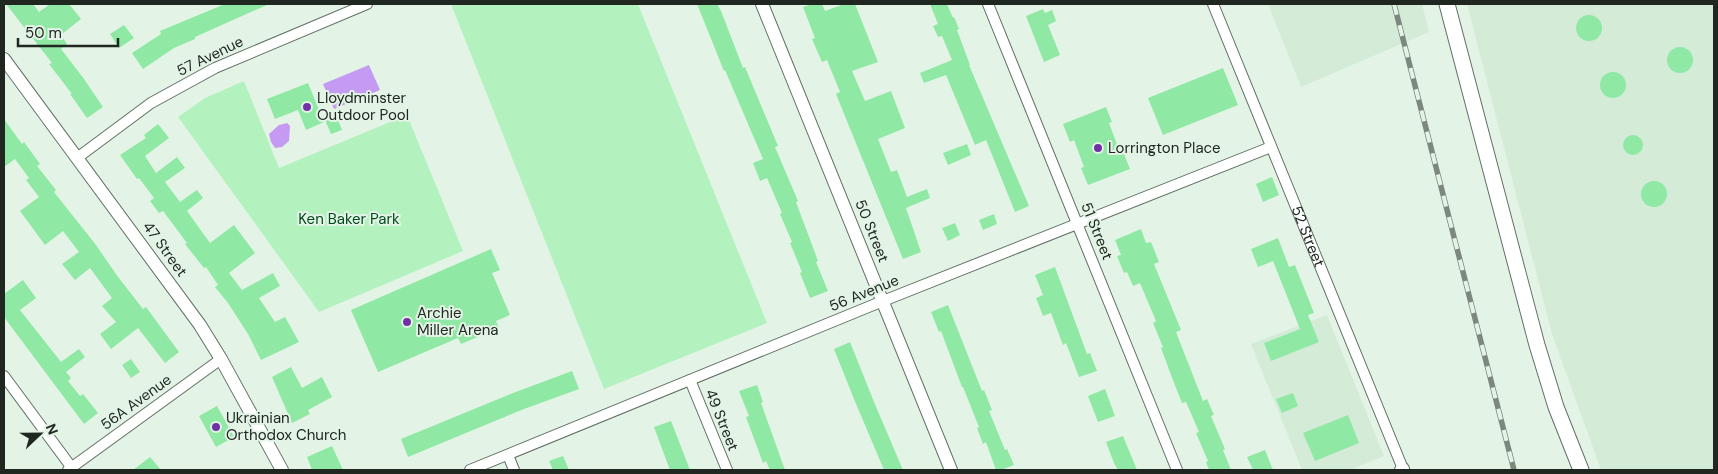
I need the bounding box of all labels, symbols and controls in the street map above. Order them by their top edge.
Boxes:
scale bar [18,15,118,47]
text: 50 m [25,23,62,43]
street label: 57 Avenue [173,31,247,81]
place label: Lloydminster Outdoor Pool [317,88,409,125]
marker: Lloydminster Outdoor Pool [301,101,313,113]
place label: Lorrington Place [1108,138,1221,158]
marker: Lorrington Place [1092,142,1104,154]
street label: 50 Street [850,197,894,265]
street label: 51 Street [1076,199,1118,263]
street label: 52 Street [1287,203,1329,270]
park label: Ken Baker Park [298,209,400,229]
street label: 47 Street [138,217,192,281]
street label: 56 Avenue [826,270,902,316]
place label: Archie Miller Arena [417,303,498,340]
marker: Archie Miller Arena [401,316,413,328]
street label: 56A Avenue [97,370,175,434]
street label: 49 Street [701,386,743,454]
place label: Ukrainian Orthodox Church [226,408,346,445]
north arrow [15,409,65,459]
text: N [42,421,62,437]
marker: Ukrainian Orthodox Church [210,421,222,433]

